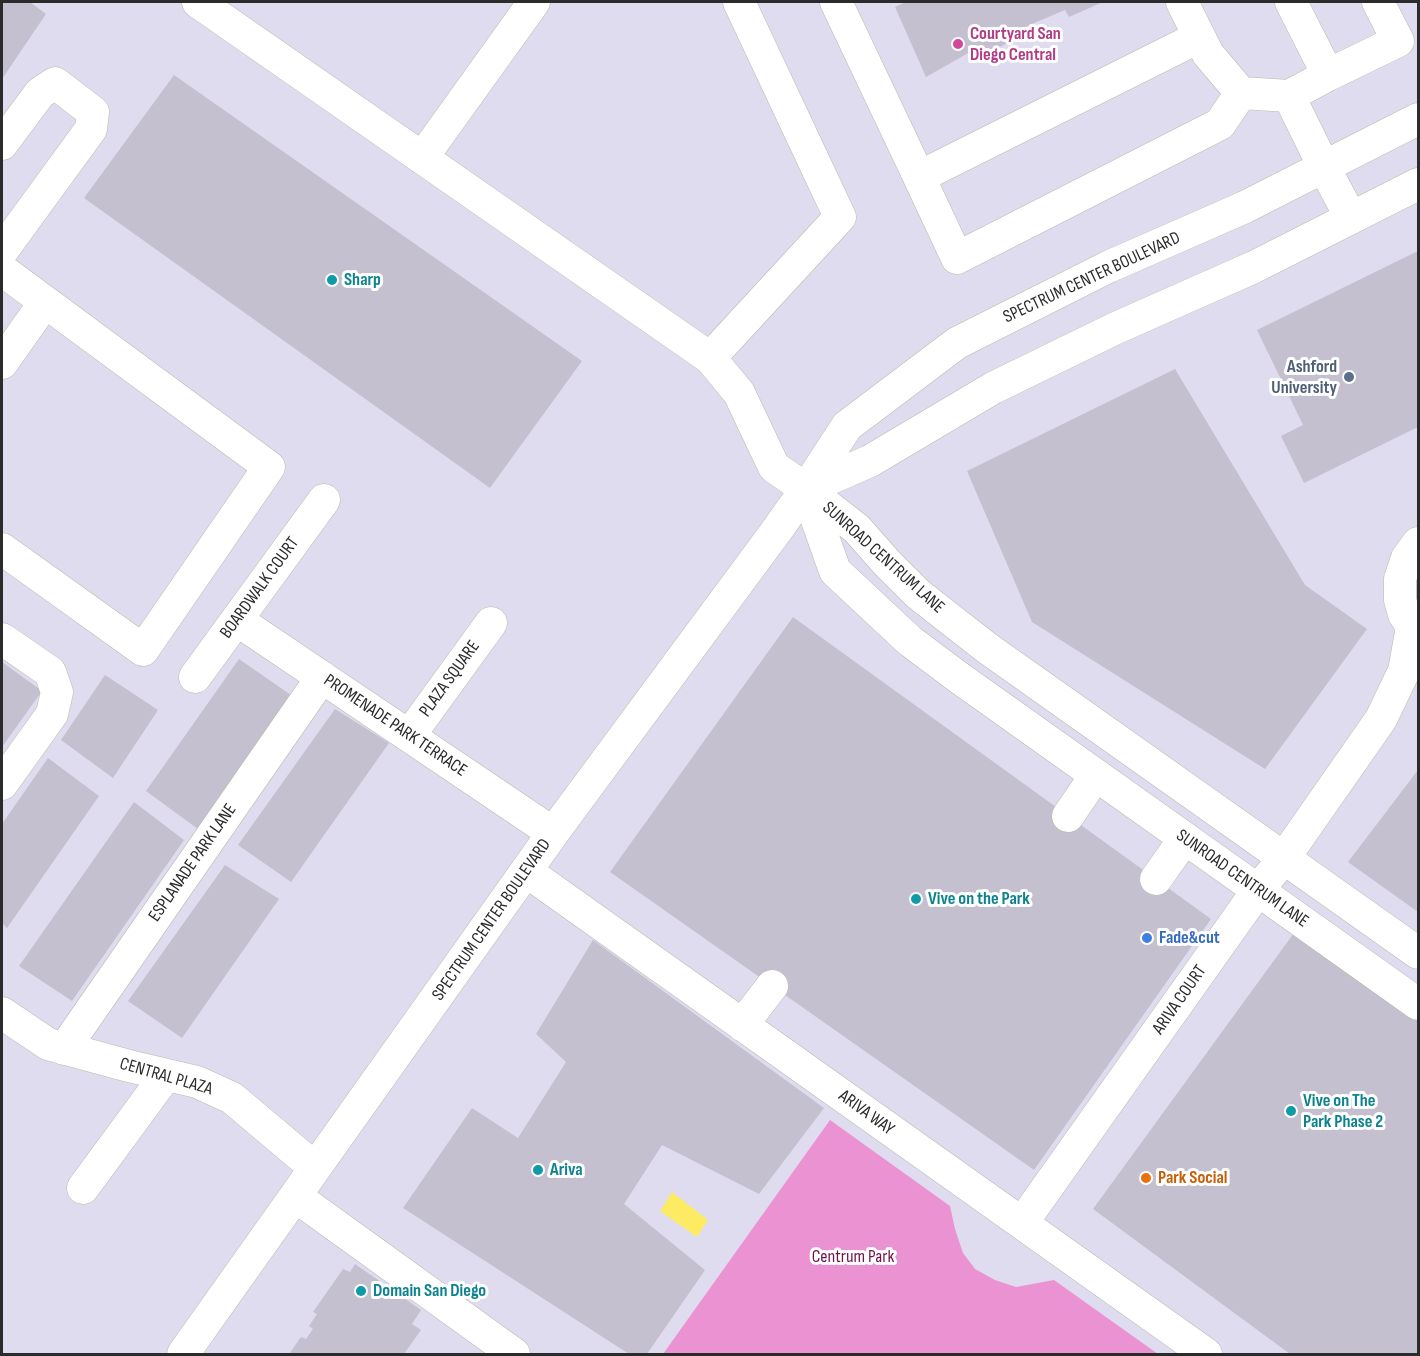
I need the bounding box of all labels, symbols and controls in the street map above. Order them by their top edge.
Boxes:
place label: Courtyard San Diego Central [970,23,1061,66]
marker: Courtyard San Diego Central [951,37,965,51]
street label: SPECTRUM CENTER BOULEVARD [1000,228,1184,328]
place label: Sharp [344,269,381,291]
marker: Sharp [325,273,339,287]
place label: Ashford University [1271,356,1337,398]
marker: Ashford University [1342,370,1356,384]
street label: SUNROAD CENTRUM LANE [818,498,948,618]
street label: BOARDWALK COURT [216,533,304,643]
street label: PLAZA SQUARE [415,637,485,721]
street label: PROMENADE PARK TERRACE [319,670,471,782]
street label: ESPLANADE PARK LANE [144,800,242,926]
street label: SUNROAD CENTRUM LANE [1172,825,1312,933]
street label: SPECTRUM CENTER BOULEVARD [428,835,556,1005]
place label: Vive on the Park [928,888,1030,910]
marker: Vive on the Park [909,892,923,906]
place label: Fade&cut [1159,927,1220,949]
marker: Fade&cut [1140,931,1154,945]
street label: ARIVA COURT [1148,961,1212,1039]
street label: CENTRAL PLAZA [117,1053,215,1101]
street label: ARIVA WAY [834,1086,898,1140]
place label: Vive on The Park Phase 2 [1303,1090,1383,1132]
marker: Vive on The Park Phase 2 [1284,1104,1298,1118]
place label: Ariva [550,1159,583,1181]
marker: Ariva [531,1163,545,1177]
place label: Park Social [1158,1167,1227,1189]
marker: Park Social [1139,1171,1153,1185]
park label: Centrum Park [812,1246,894,1268]
place label: Domain San Diego [373,1280,486,1302]
marker: Domain San Diego [354,1284,368,1298]

